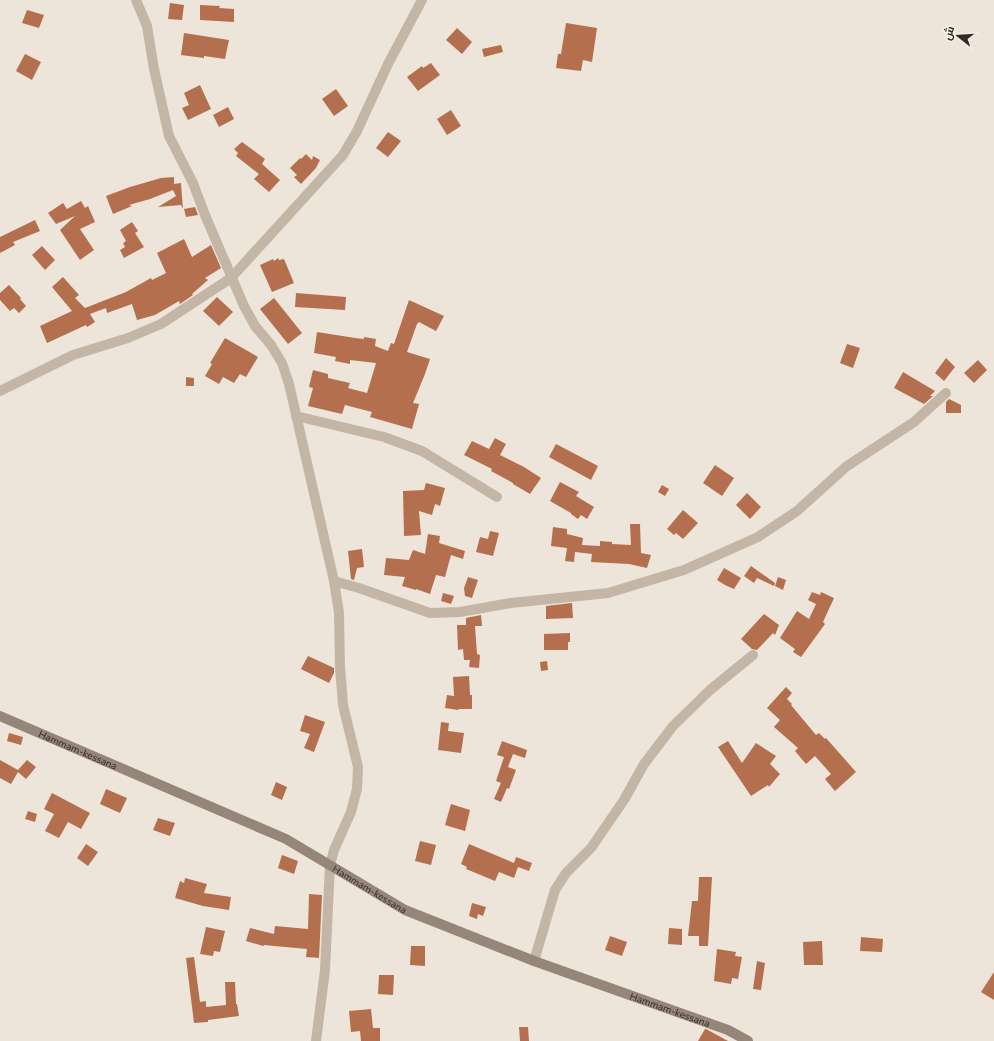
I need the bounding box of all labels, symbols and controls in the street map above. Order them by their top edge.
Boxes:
north arrow [938,16,978,56]
text: ش [940,24,958,42]
street label: Hammam-kessana [36,727,119,774]
street label: Hammam-kessana [330,862,409,918]
street label: Hammam-kessana [628,990,712,1031]

